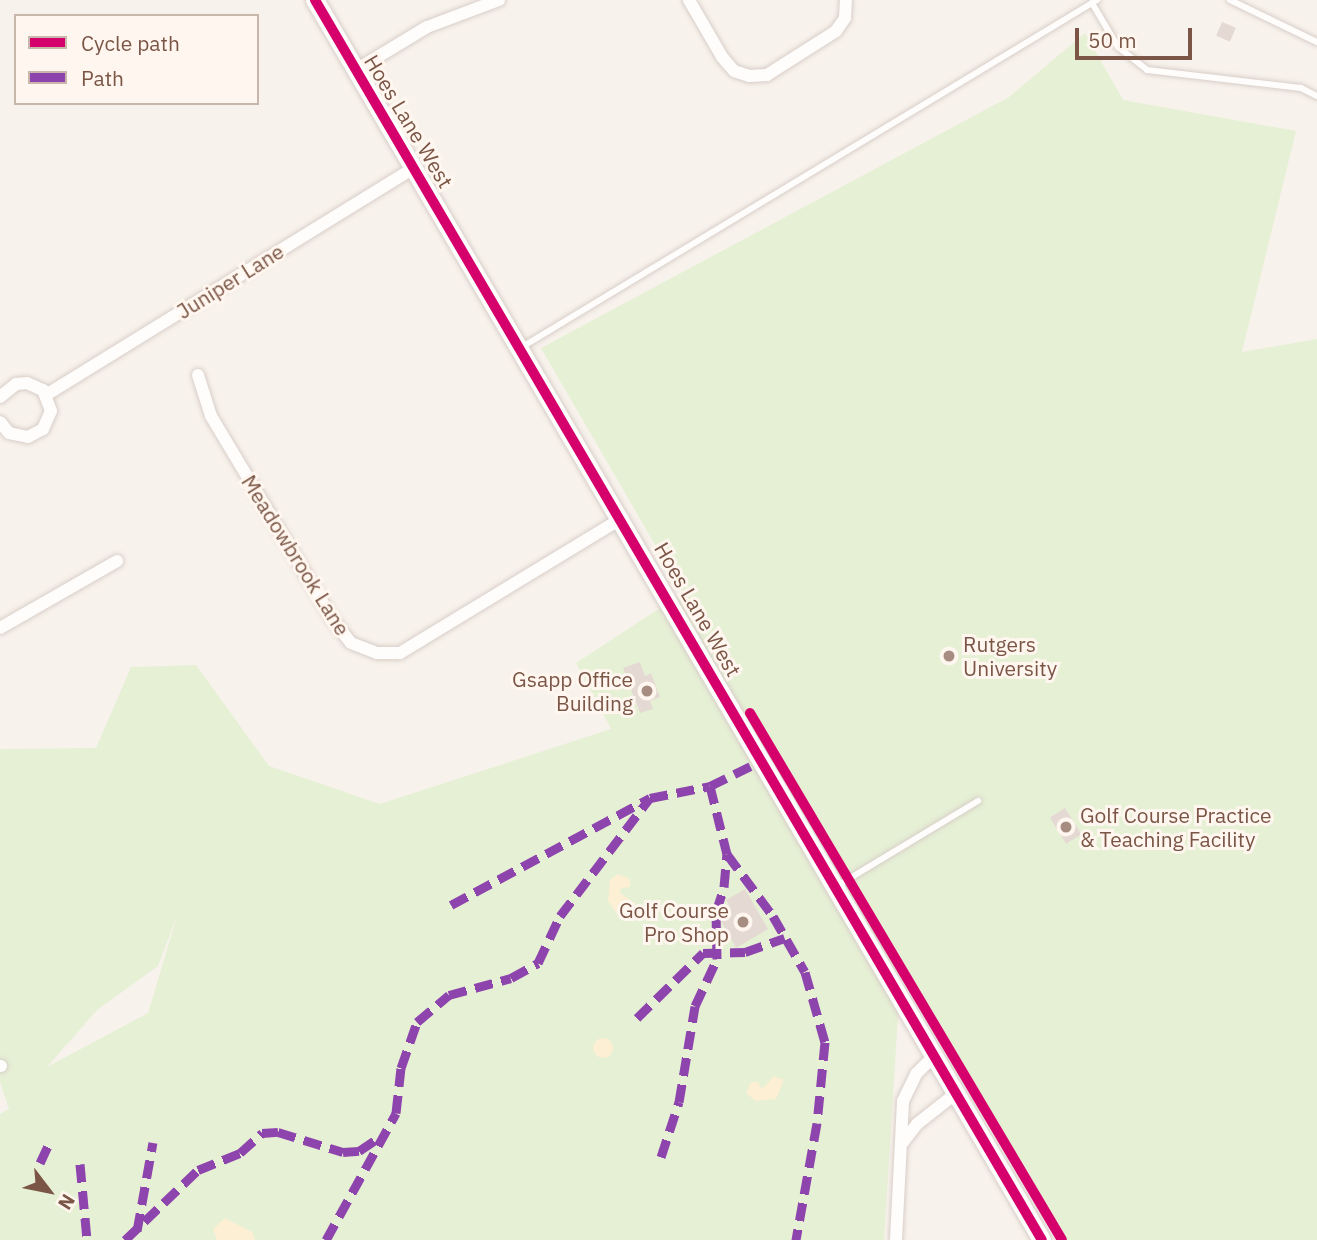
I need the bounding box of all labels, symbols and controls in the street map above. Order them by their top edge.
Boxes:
legend [14,14,259,105]
scale bar [1079,14,1196,58]
text: 50 m [1088,26,1137,54]
text: Cycle path [81,29,180,57]
street label: Hoes Lane West [359,50,459,192]
text: Path [81,64,124,92]
street label: Juniper Lane [172,238,288,324]
street label: Meadowbrook Lane [236,470,356,640]
street label: Hoes Lane West [649,537,747,681]
place label: Rutgers University [963,631,1057,681]
marker: Rutgers University [941,648,957,664]
place label: Gsapp Office Building [512,666,633,716]
marker: Gsapp Office Building [639,683,655,699]
place label: Golf Course Practice & Teaching Facility [1080,802,1271,852]
marker: Golf Course Practice & Teaching Facility [1058,819,1074,835]
place label: Golf Course Pro Shop [619,897,729,947]
marker: Golf Course Pro Shop [735,914,751,930]
north arrow [14,1156,84,1226]
text: N [53,1190,81,1214]

